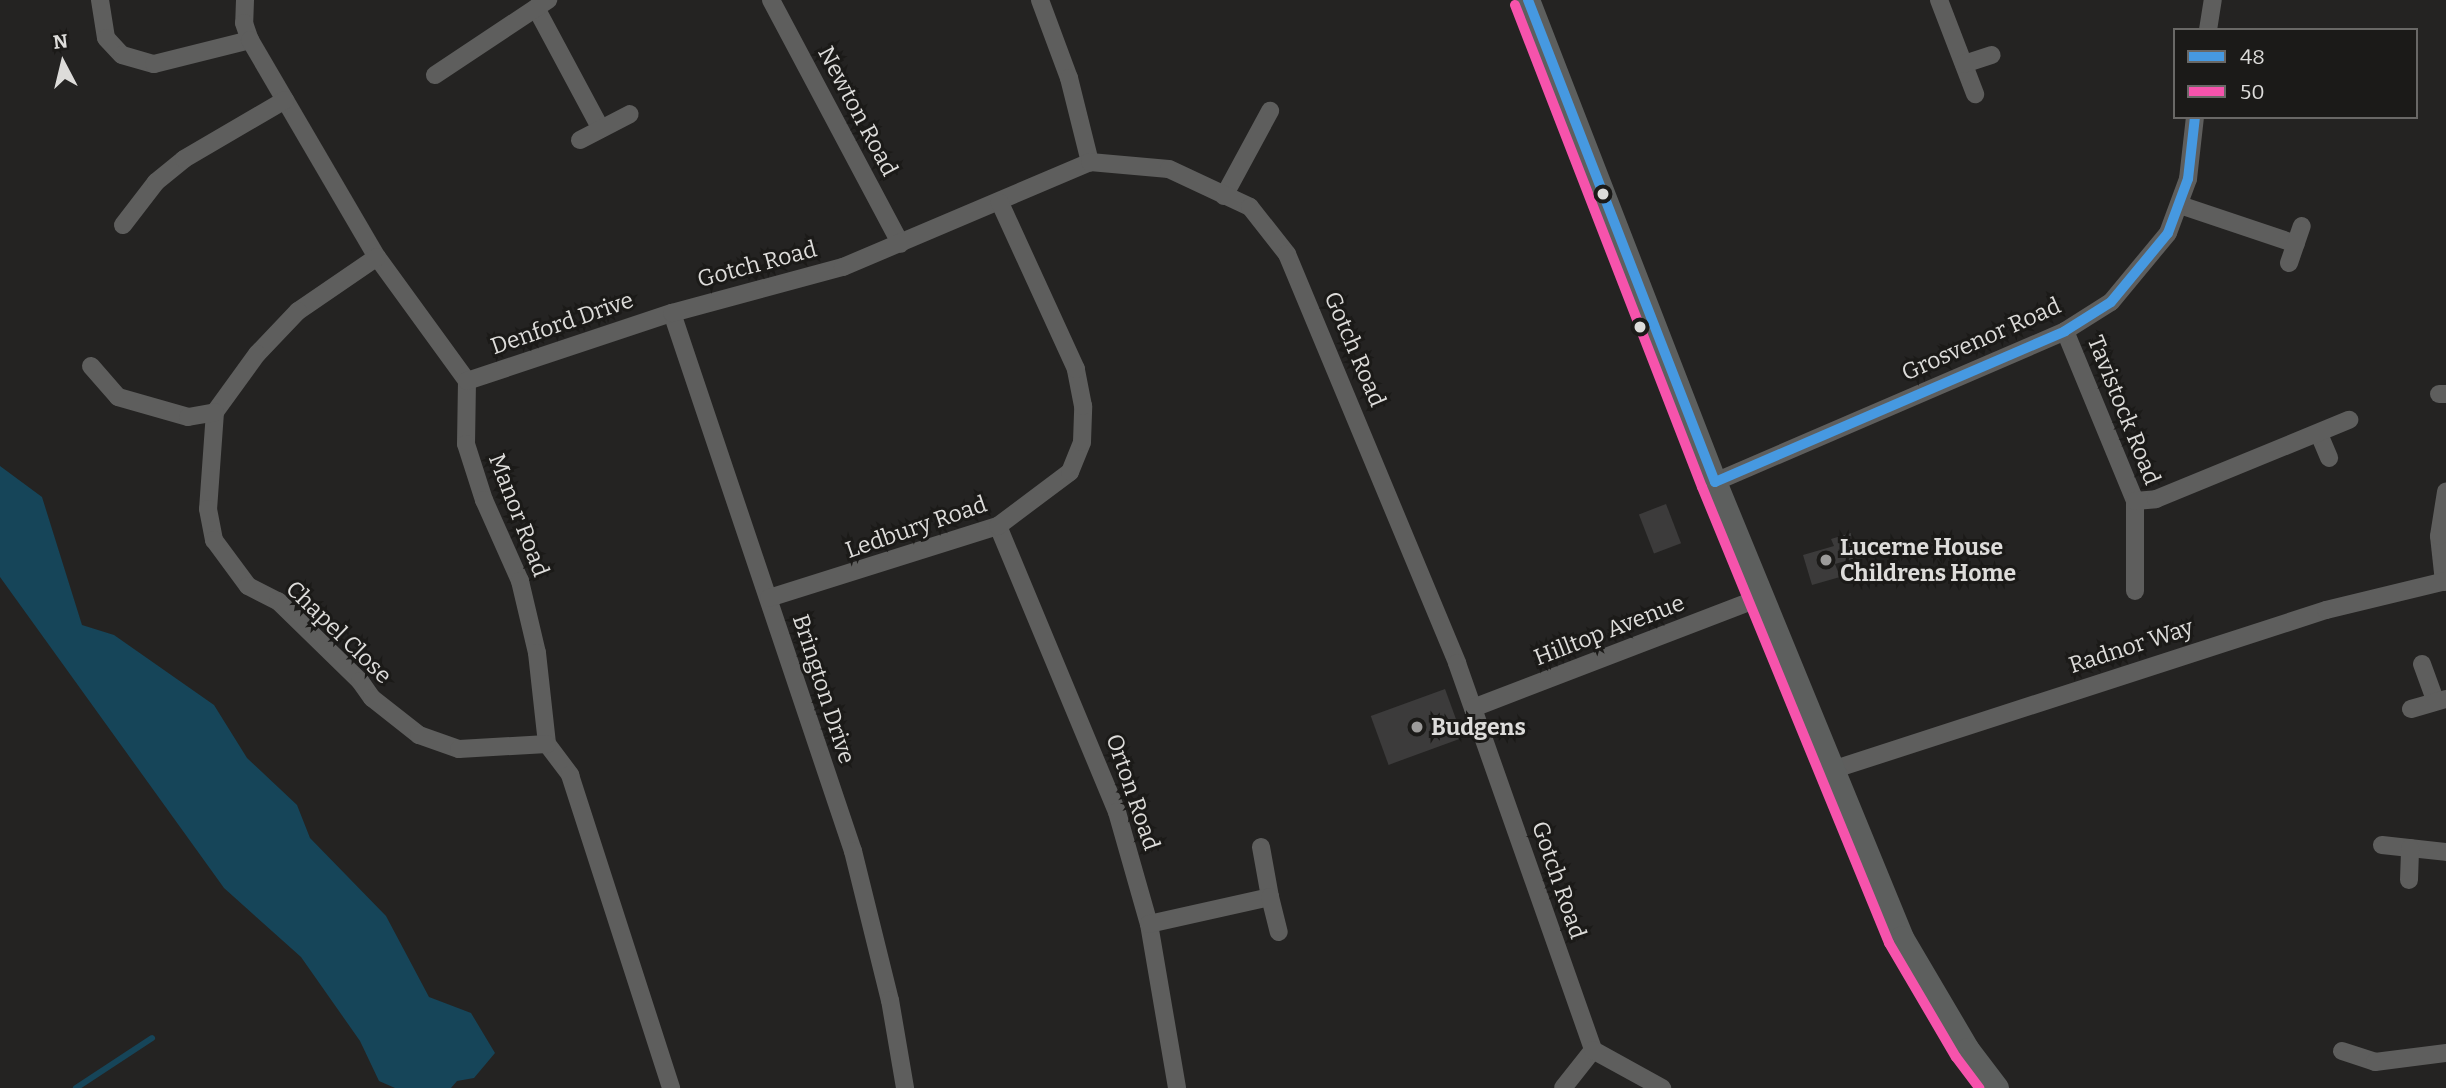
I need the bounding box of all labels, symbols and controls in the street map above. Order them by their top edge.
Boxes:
north arrow [28,28,98,98]
legend [2173,28,2418,119]
text: N [52,29,69,54]
street label: Newton Road [812,41,904,181]
text: 48 [2240,44,2265,70]
text: 50 [2240,79,2265,105]
unlabelled marker [1596,187,1610,201]
street label: Gotch Road [694,235,820,293]
street label: Denford Drive [487,286,637,360]
street label: Gotch Road [1318,287,1392,411]
street label: Grosvenor Road [1897,292,2065,386]
unlabelled marker [1633,320,1647,334]
street label: Tavistock Road [2082,331,2166,489]
street label: Manor Road [483,450,555,580]
street label: Ledbury Road [842,490,990,564]
place label: Lucerne House Childrens Home [1840,533,2016,587]
marker: Lucerne House Childrens Home [1818,552,1834,568]
street label: Chapel Close [280,575,398,689]
street label: Hilltop Avenue [1530,589,1688,671]
street label: Brington Drive [787,611,861,767]
street label: Radnor Way [2065,613,2197,679]
place label: Budgens [1431,713,1526,741]
marker: Budgens [1409,719,1425,735]
street label: Orton Road [1100,730,1166,854]
street label: Gotch Road [1526,818,1592,942]

